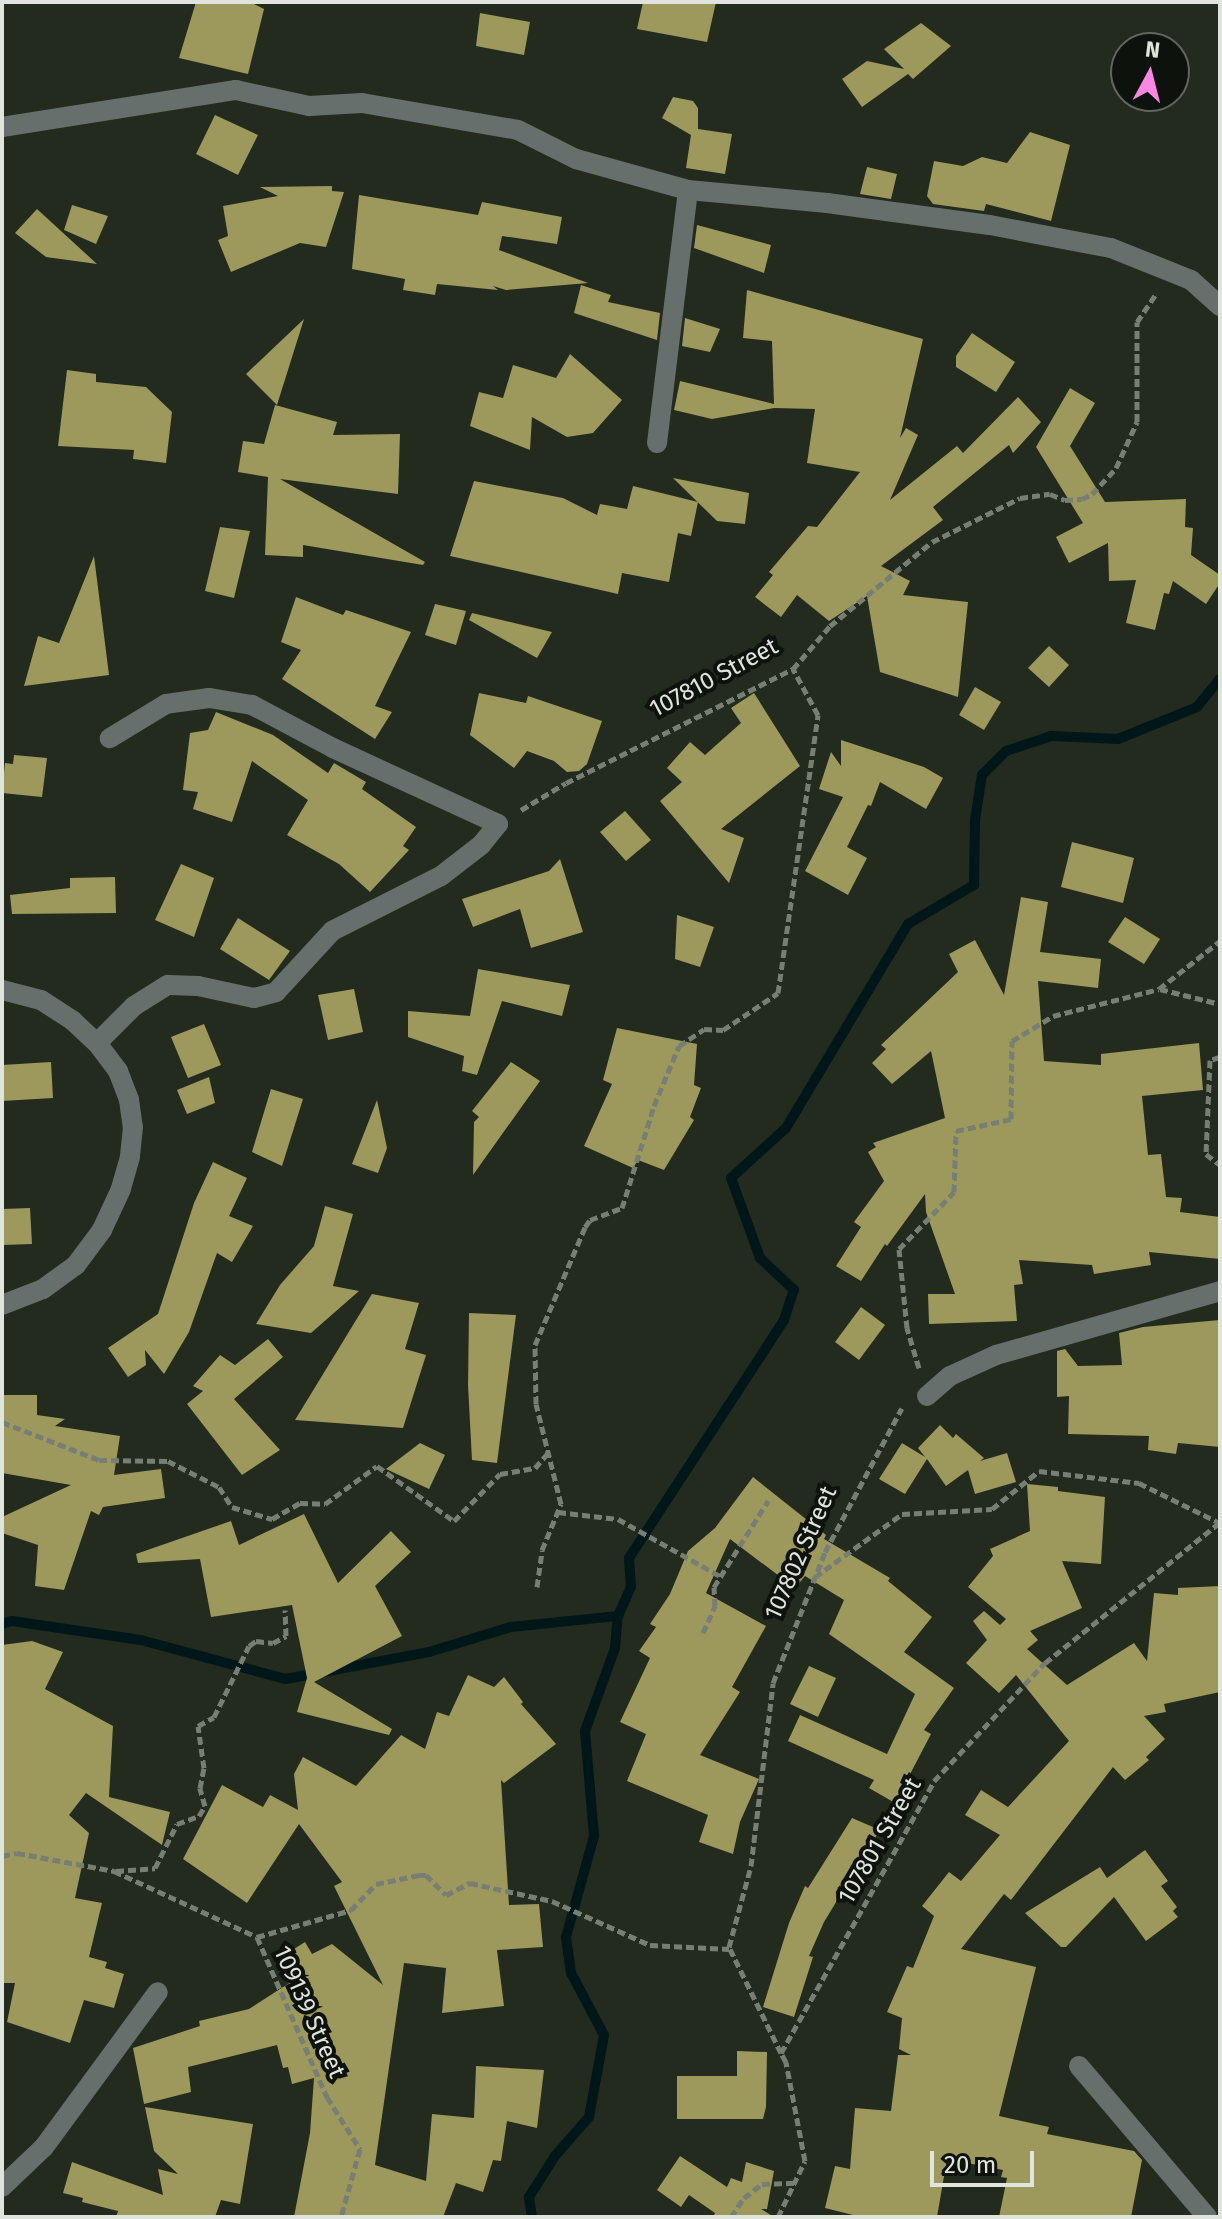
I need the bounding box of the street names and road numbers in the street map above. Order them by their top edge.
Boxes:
street label: 107810 Street [645,632,783,724]
street label: 107802 Street [759,1482,843,1624]
street label: 107801 Street [832,1773,928,1909]
street label: 109139 Street [267,1941,351,2083]

